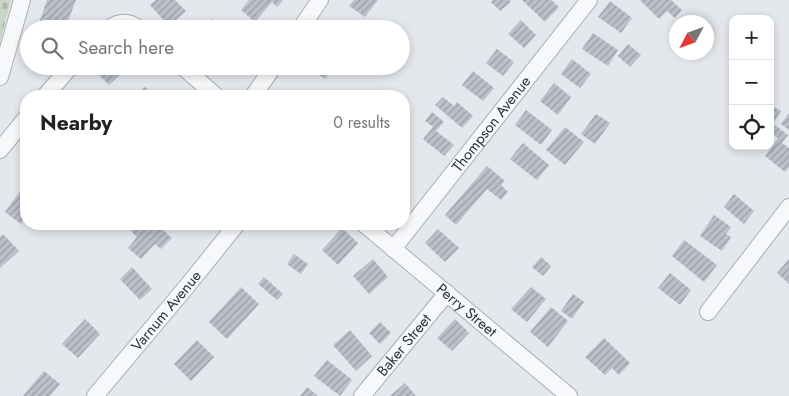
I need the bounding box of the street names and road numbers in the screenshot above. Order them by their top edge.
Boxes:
street label: Thompson Avenue [447,71,536,177]
street label: Varnum Avenue [126,265,207,356]
street label: Perry Street [432,278,502,342]
street label: Baker Street [372,309,437,381]

